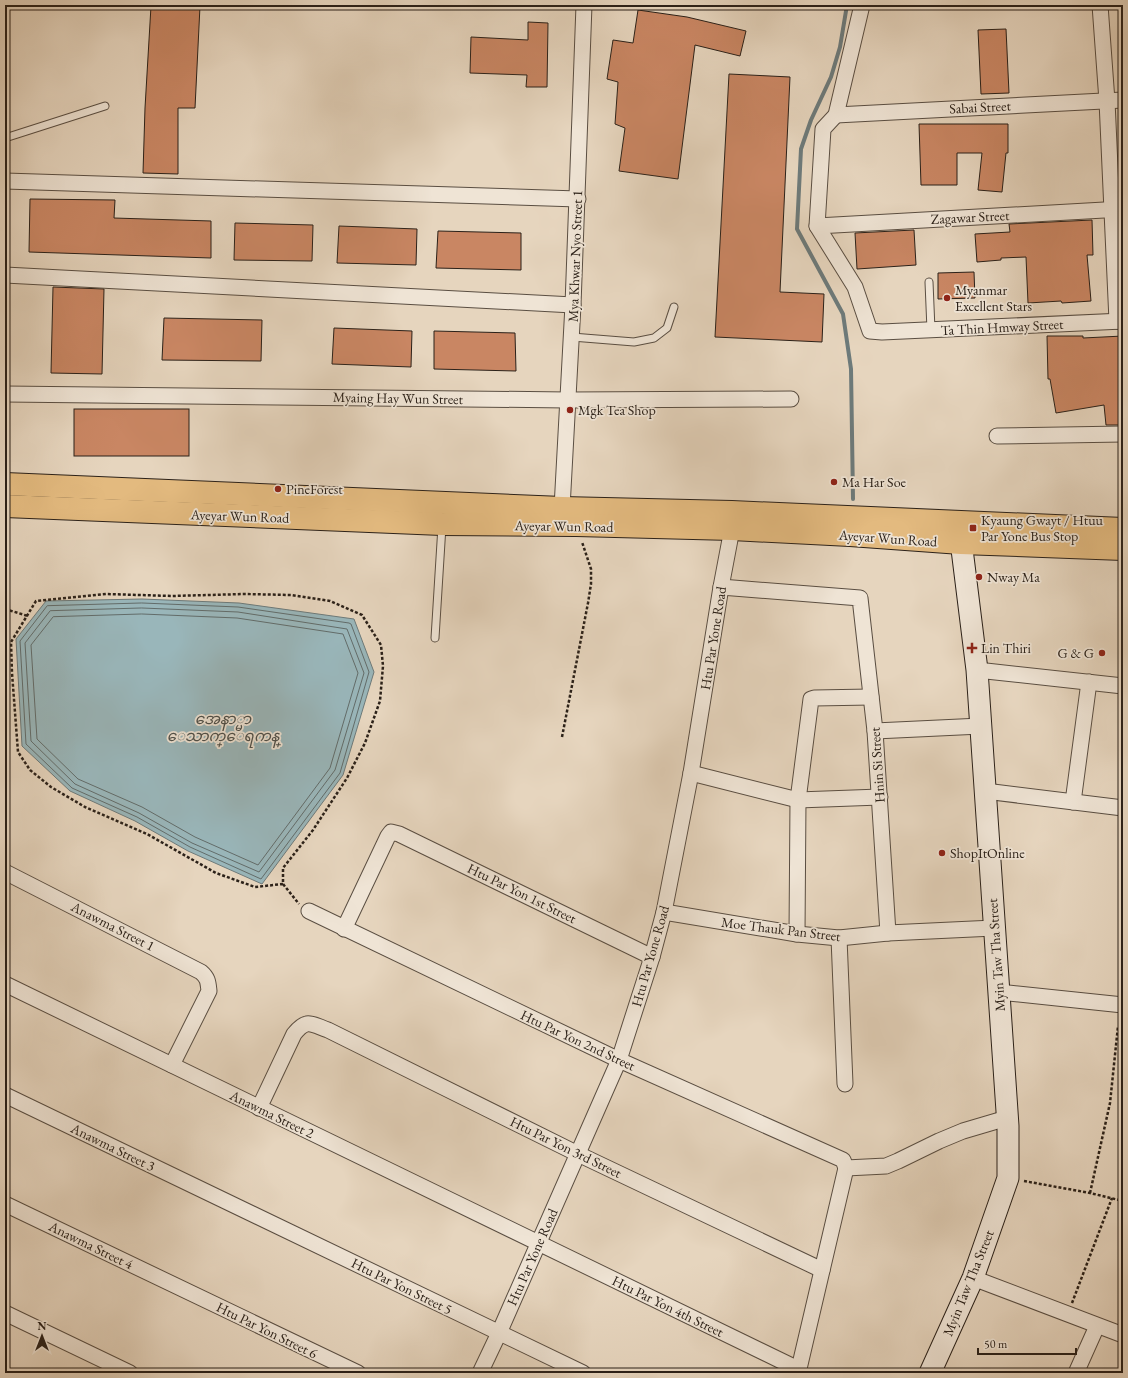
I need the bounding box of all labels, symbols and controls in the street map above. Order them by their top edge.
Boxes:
street label: Sabai Street [949,96,1012,118]
street label: Mya Khwar Nyo Street 1 [564,190,586,322]
street label: Zagawar Street [930,206,1010,228]
place label: Myanmar Excellent Stars [955,281,1032,315]
marker: Myanmar Excellent Stars [942,293,952,303]
street label: Ta Thin Hmway Street [940,315,1064,339]
street label: Myaing Hay Wun Street [333,388,464,408]
place label: Mgk Tea Shop [578,401,656,419]
marker: Mgk Tea Shop [565,405,575,415]
place label: Ma Har Soe [842,473,907,491]
marker: Ma Har Soe [829,477,839,487]
place label: PineForest [286,480,343,498]
marker: PineForest [273,484,283,494]
street label: Ayeyar Wun Road [189,505,291,527]
place label: Kyaung Gwayt / Htuu Par Yone Bus Stop [981,511,1104,545]
street label: Ayeyar Wun Road [514,516,614,536]
marker: Kyaung Gwayt / Htuu Par Yone Bus Stop [968,523,978,533]
street label: Ayeyar Wun Road [837,526,939,550]
place label: Nway Ma [987,568,1040,586]
marker: Nway Ma [974,572,984,582]
street label: Htu Par Yone Road [696,584,730,691]
place label: Lin Thiri [981,639,1031,657]
marker: Lin Thiri [966,642,978,654]
place label: G & G [1057,644,1094,662]
marker: G & G [1097,648,1107,658]
water label: အေနာ္မာ ေသာက္ေရကန္ [167,709,281,748]
street label: Hnin Si Street [865,726,889,803]
place label: ShopItOnline [950,844,1025,862]
marker: ShopItOnline [937,848,947,858]
street label: Htu Par Yon 1st Street [465,859,580,927]
street label: Anawma Street 1 [67,897,158,955]
street label: Myin Taw Tha Street [983,897,1009,1012]
street label: Htu Par Yone Road [627,902,673,1009]
street label: Moe Thauk Pan Street [720,913,842,945]
street label: Htu Par Yon 2nd Street [518,1006,639,1075]
street label: Anawma Street 2 [226,1085,317,1142]
street label: Htu Par Yon 3rd Street [507,1112,625,1182]
street label: Anawma Street 3 [67,1118,158,1175]
street label: Htu Par Yone Road [503,1205,562,1308]
street label: Anawma Street 4 [45,1216,136,1273]
street label: Myin Taw Tha Street [938,1227,998,1339]
street label: Htu Par Yon Street 5 [349,1254,455,1318]
street label: Htu Par Yon 4th Street [609,1271,727,1341]
street label: Htu Par Yon Street 6 [214,1298,321,1362]
north arrow [22,1316,62,1356]
text: N [38,1319,47,1333]
scale bar [978,1330,1076,1356]
text: 50 m [984,1336,1008,1352]

